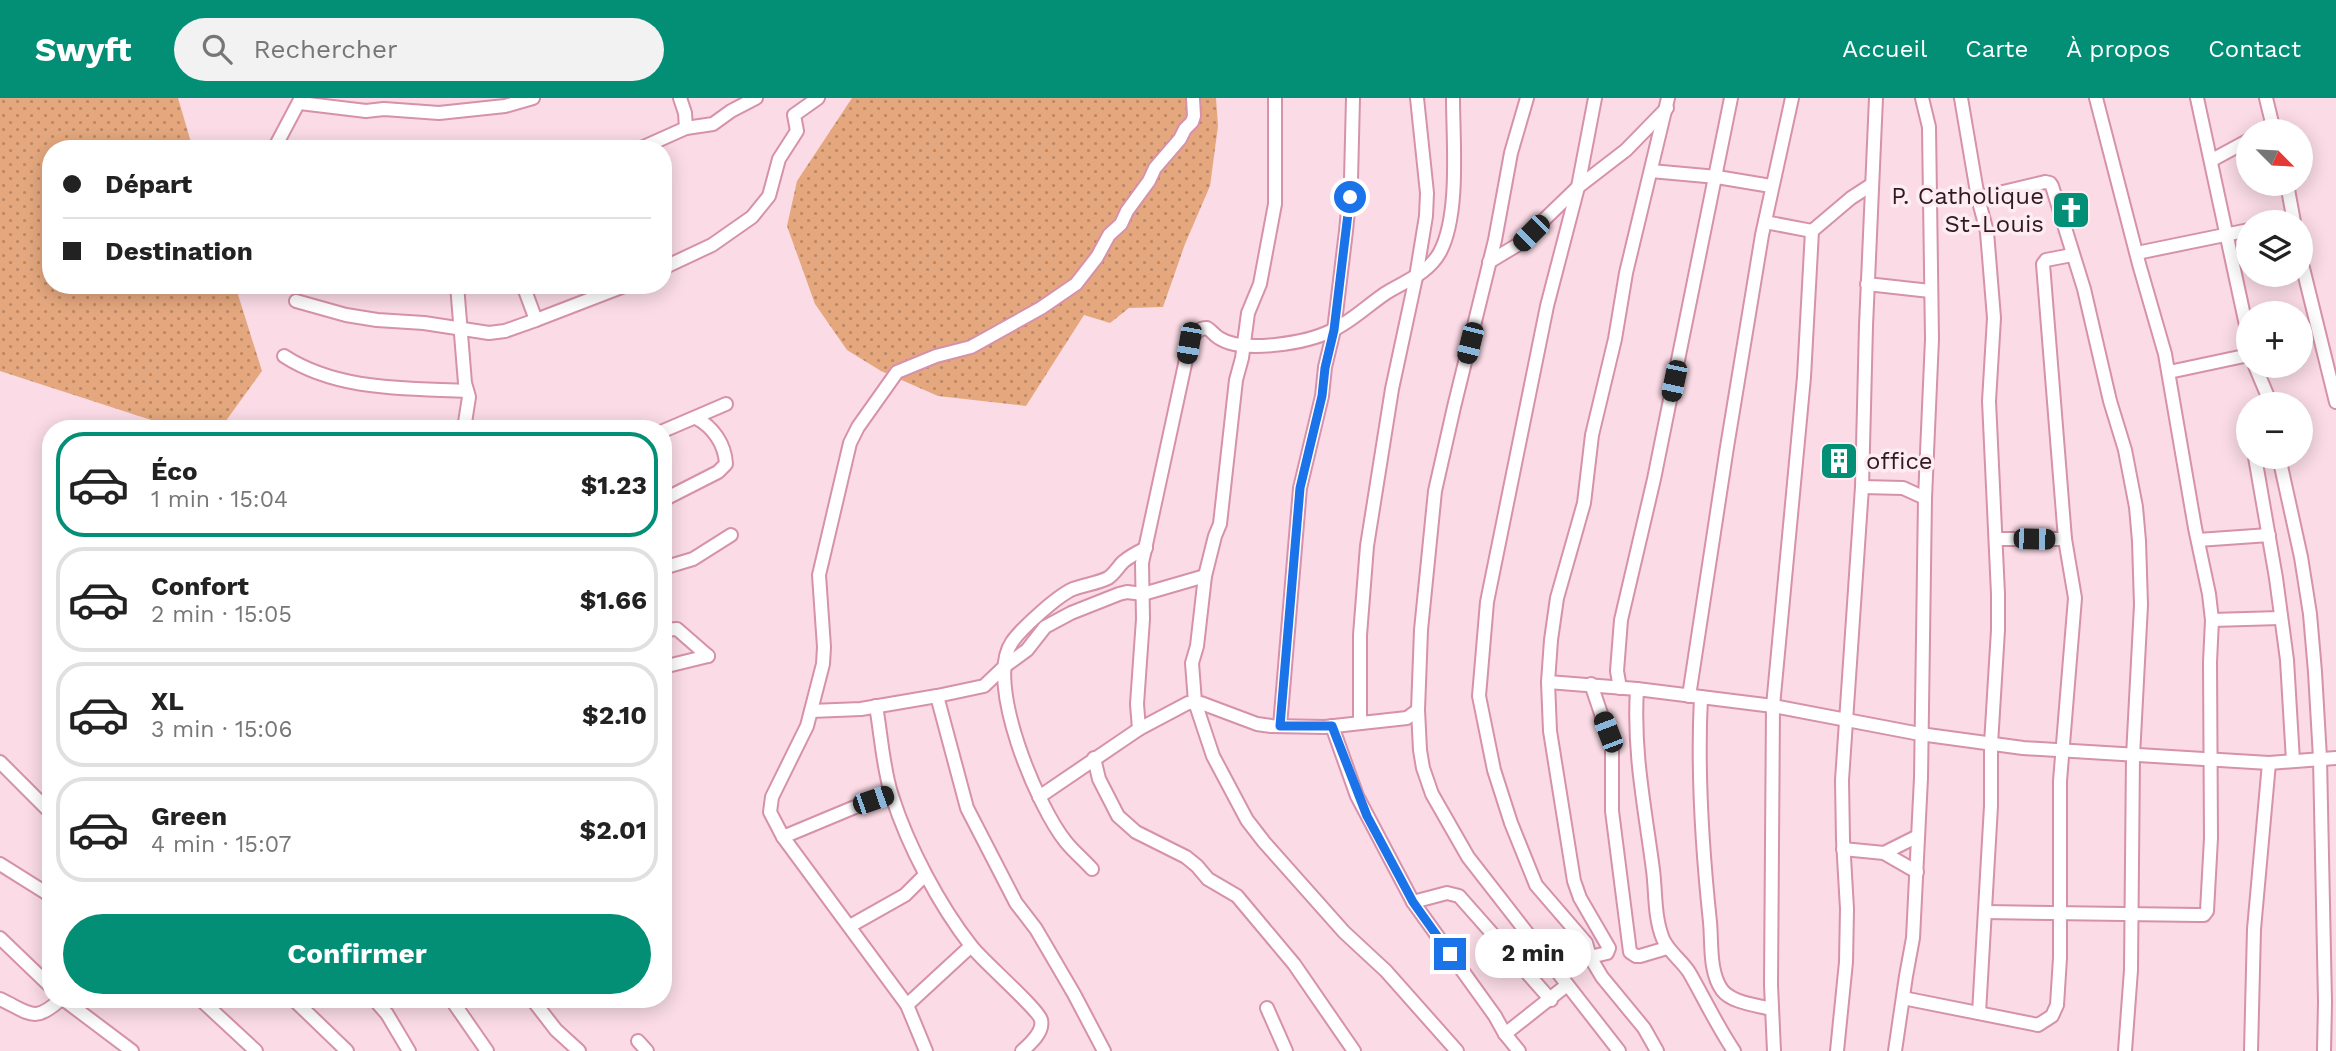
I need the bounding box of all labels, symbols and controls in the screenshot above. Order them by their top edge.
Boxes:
search box [174,18,664,81]
text: Swyft [35,30,132,69]
icon: search [198,30,236,68]
text: Rechercher [254,34,398,64]
text: Accueil [1842,35,1927,63]
text: Carte [1965,35,2028,63]
text: À propos [2066,35,2170,63]
text: Contact [2208,35,2301,63]
north arrow [2236,119,2314,196]
map controls [2236,119,2313,469]
text: Départ [105,169,192,199]
route start [1334,181,1366,213]
place label: P. Catholique St-Louis [1891,182,2044,238]
church icon: P. Catholique St-Louis [2050,189,2092,231]
button: layers [2236,210,2313,287]
car [1509,211,1554,255]
text: Destination [105,236,253,266]
button: + [2236,301,2313,378]
car [1176,320,1203,366]
car [1455,320,1486,366]
car [1660,358,1689,404]
button: − [2236,392,2313,469]
building icon: office [1818,440,1860,482]
place label: office [1866,447,1933,475]
icon: car [67,453,130,516]
text: Éco [151,456,198,486]
text: $1.23 [581,470,647,500]
text: 1 min · 15:04 [151,486,288,513]
car [2013,528,2056,550]
icon: car [67,568,130,631]
text: Confort [151,571,249,601]
text: $1.66 [580,585,647,615]
text: 2 min · 15:05 [151,601,292,628]
icon: car [67,683,130,746]
text: XL [151,686,184,716]
text: $2.10 [582,700,647,730]
car [1591,709,1626,755]
text: 3 min · 15:06 [151,716,292,743]
car [850,783,897,817]
icon: car [67,798,130,861]
text: Green [151,801,227,831]
text: $2.01 [580,815,647,845]
text: 4 min · 15:07 [151,831,292,858]
button: Confirmer [63,914,651,994]
callout: 2 min [1474,930,1590,978]
route end [1434,938,1466,970]
text: 2 min [1502,940,1564,967]

